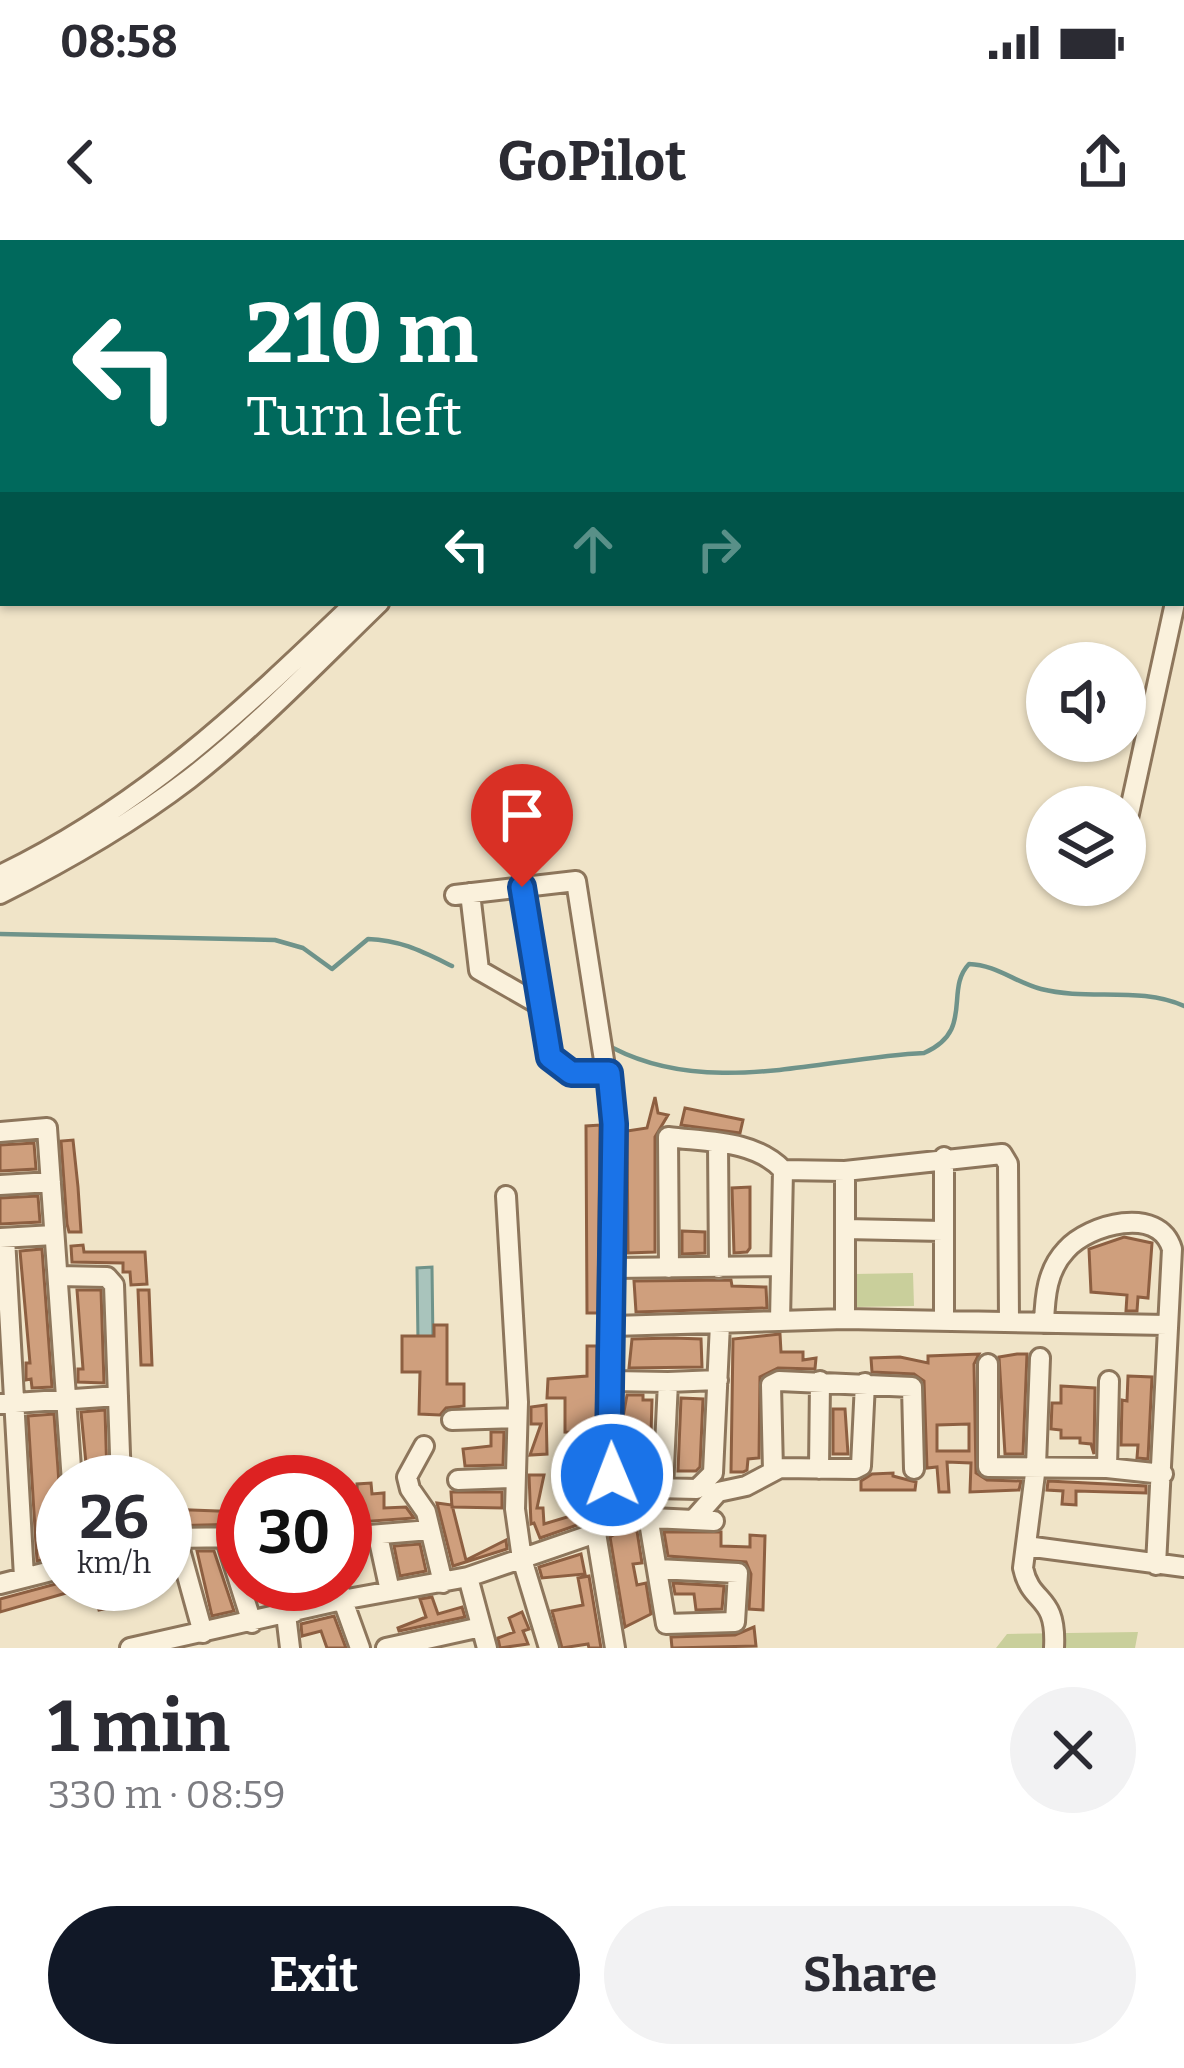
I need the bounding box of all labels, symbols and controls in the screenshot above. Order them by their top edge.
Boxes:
text: 08:58 [60,15,178,69]
icon: back [48,129,114,195]
icon: share [1070,129,1136,195]
text: GoPilot [497,130,687,194]
text: 210 m [246,283,478,384]
icon: left [48,288,204,444]
text: Turn left [246,385,462,449]
icon: left [434,516,500,582]
icon: ahead [560,516,626,582]
icon: right [686,516,752,582]
map controls [1026,642,1146,906]
button: sound [1026,642,1146,762]
pin [471,764,573,887]
icon: arrive [489,782,555,848]
button: layers [1026,786,1146,906]
position arrow [549,1412,675,1538]
speed limit sign: 30 [216,1455,372,1611]
text: 26 [79,1482,149,1554]
text: km/h [77,1545,151,1581]
text: 1 min [48,1684,230,1770]
button: close [1010,1687,1136,1813]
text: 330 m · 08:59 [48,1772,286,1818]
button: Exit [48,1906,580,2044]
button: Share [604,1906,1136,2044]

